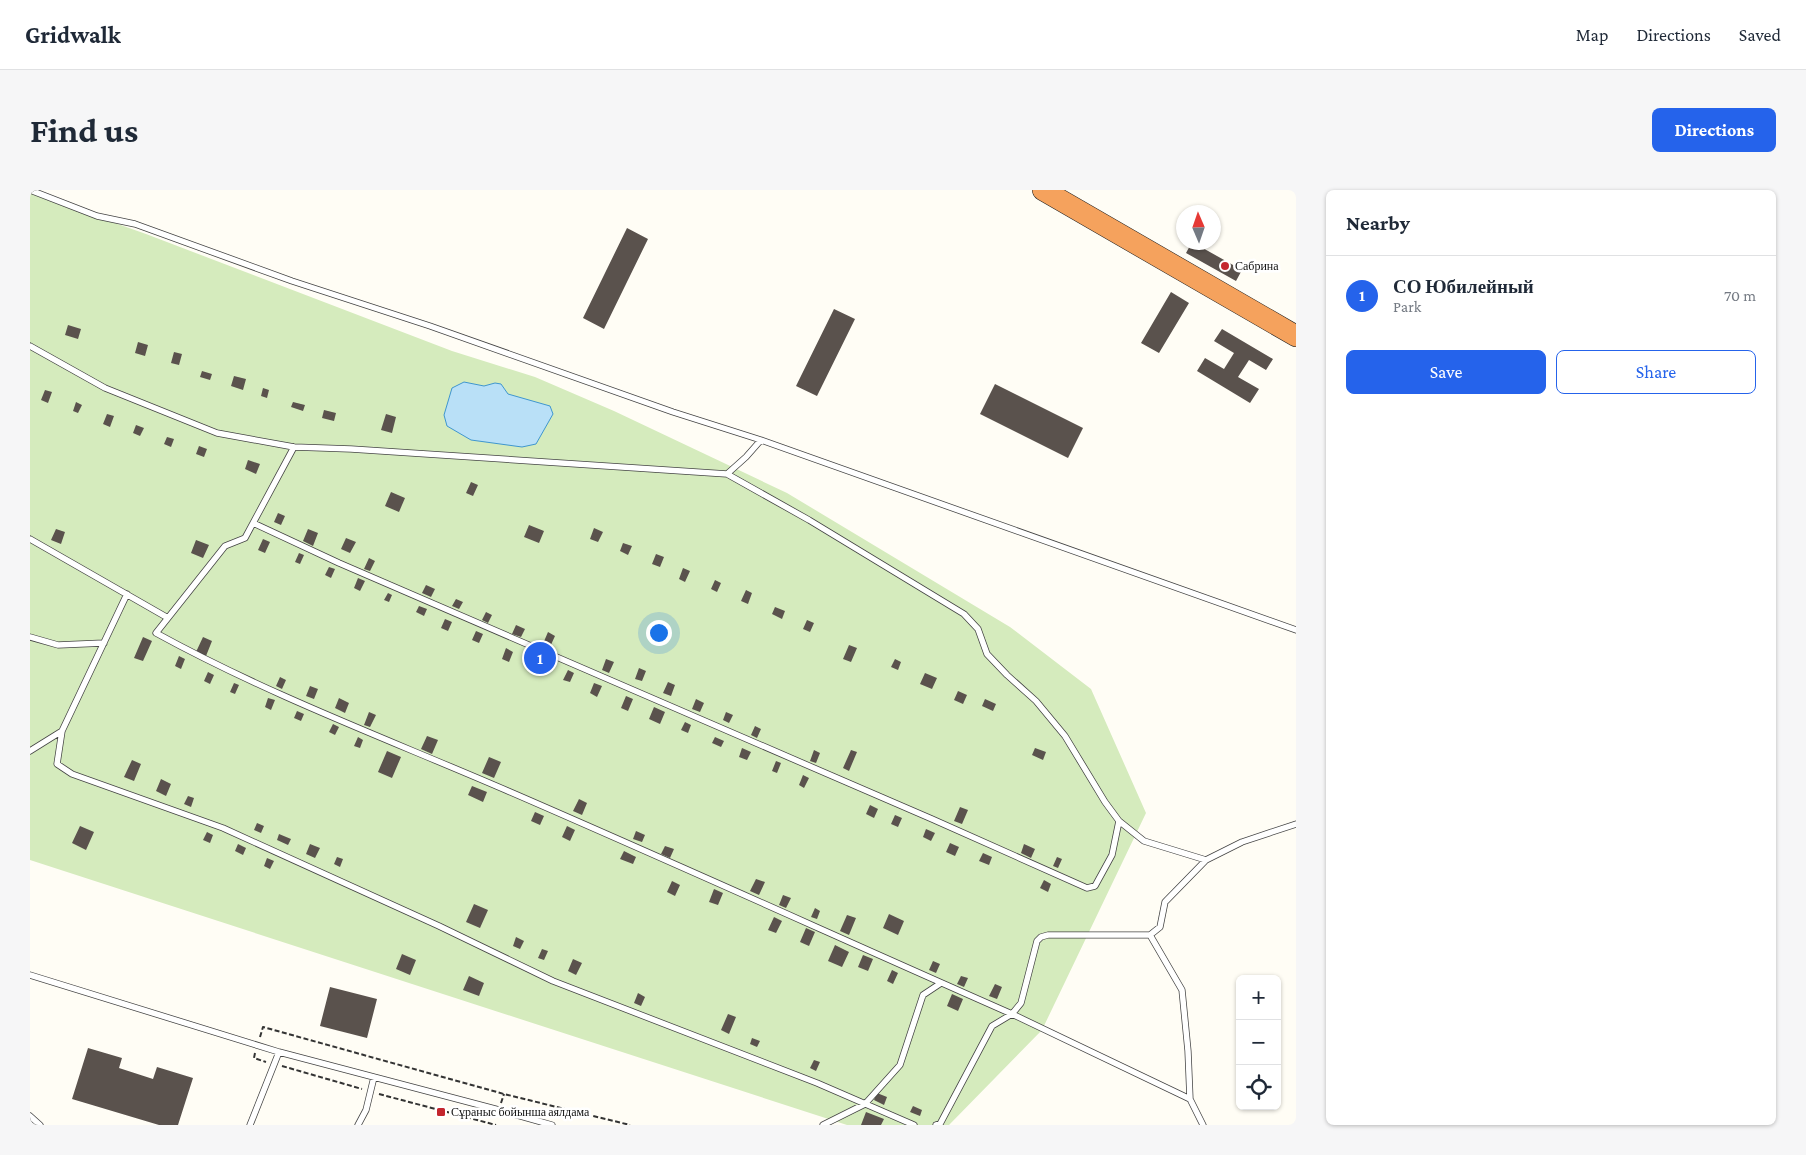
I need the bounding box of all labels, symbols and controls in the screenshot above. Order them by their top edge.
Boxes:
text: Gridwalk [25,21,121,48]
text: Map [1576,25,1608,45]
text: Directions [1636,25,1711,45]
text: Saved [1739,25,1781,45]
button: Directions [1652,108,1776,152]
text: Find us [30,111,138,150]
north arrow [1176,205,1221,250]
text: Nearby [1346,211,1410,235]
place label: Сабрина [1235,259,1279,273]
marker: Сабрина [1219,260,1231,272]
text: СО Юбилейный [1393,276,1534,297]
text: 1 [1359,287,1365,304]
text: 70 m [1724,287,1756,304]
text: Park [1393,298,1421,315]
button: Save [1346,350,1546,394]
button: Share [1556,350,1756,394]
your location [646,620,672,646]
pin: 1 [524,639,556,677]
map controls [1236,975,1281,1110]
button: + [1236,975,1281,1020]
button: − [1236,1020,1281,1065]
button: locate [1236,1065,1281,1110]
place label: Сұраныс бойынша аялдама [451,1105,590,1119]
marker: Сұраныс бойынша аялдама [435,1106,447,1118]

